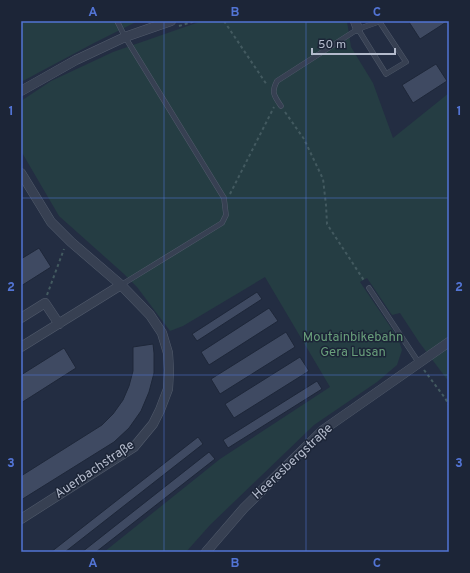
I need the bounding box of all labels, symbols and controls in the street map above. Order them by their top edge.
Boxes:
text: A [88,5,98,21]
text: B [231,5,240,21]
text: C [373,5,381,21]
scale bar [312,30,395,56]
text: 50 m [318,37,346,53]
text: 1 [8,104,14,120]
text: 1 [456,104,462,120]
text: 2 [7,280,15,296]
text: 2 [455,280,463,296]
park label: Moutainbikebahn Gera Lusan [303,330,403,361]
street label: Heeresbergstraße [250,421,336,503]
street label: Auerbachstraße [52,437,138,503]
text: 3 [7,456,15,472]
text: 3 [455,456,463,472]
text: A [88,556,98,572]
text: B [231,556,240,572]
text: C [373,556,381,572]

